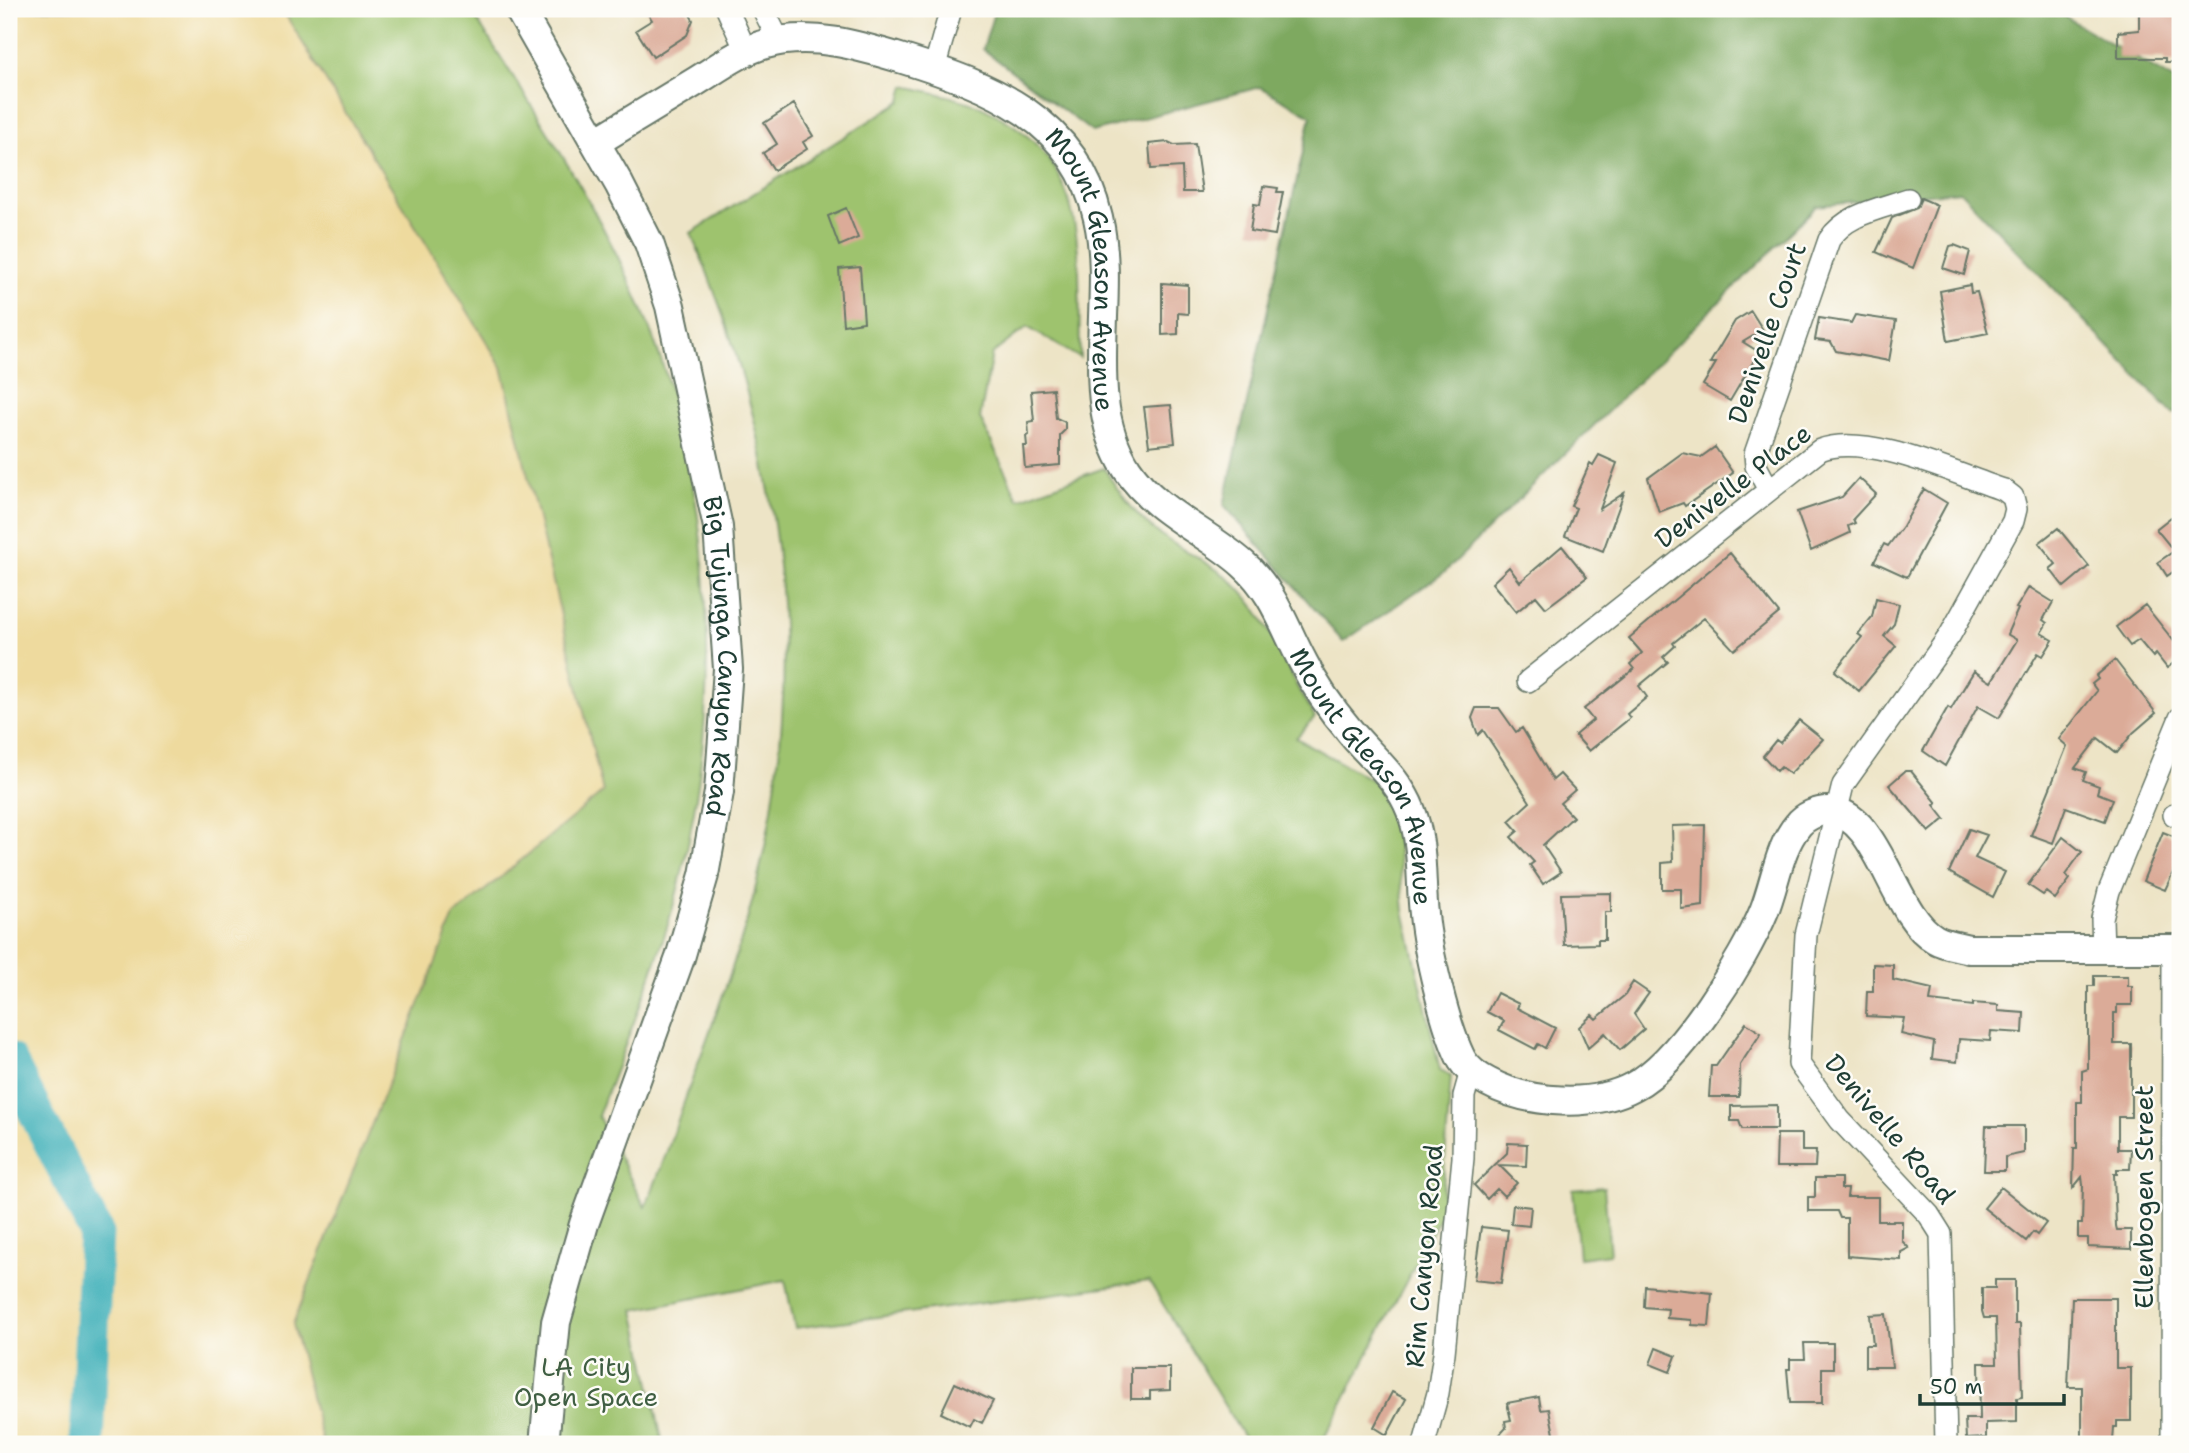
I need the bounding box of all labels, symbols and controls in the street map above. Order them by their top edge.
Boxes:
street label: Mount Gleason Avenue [1038,119,1123,414]
street label: Denivelle Court [1719,237,1814,428]
street label: Denivelle Place [1647,415,1818,556]
street label: Big Tujunga Canyon Road [695,493,746,820]
street label: Mount Gleason Avenue [1282,642,1441,906]
street label: Denivelle Road [1817,1046,1964,1211]
street label: Ellenbogen Street [2126,1085,2161,1309]
street label: Rim Canyon Road [1396,1143,1451,1369]
park label: LA City Open Space [514,1349,658,1414]
scale bar [1920,1362,2063,1406]
text: 50 m [1930,1373,1983,1401]

